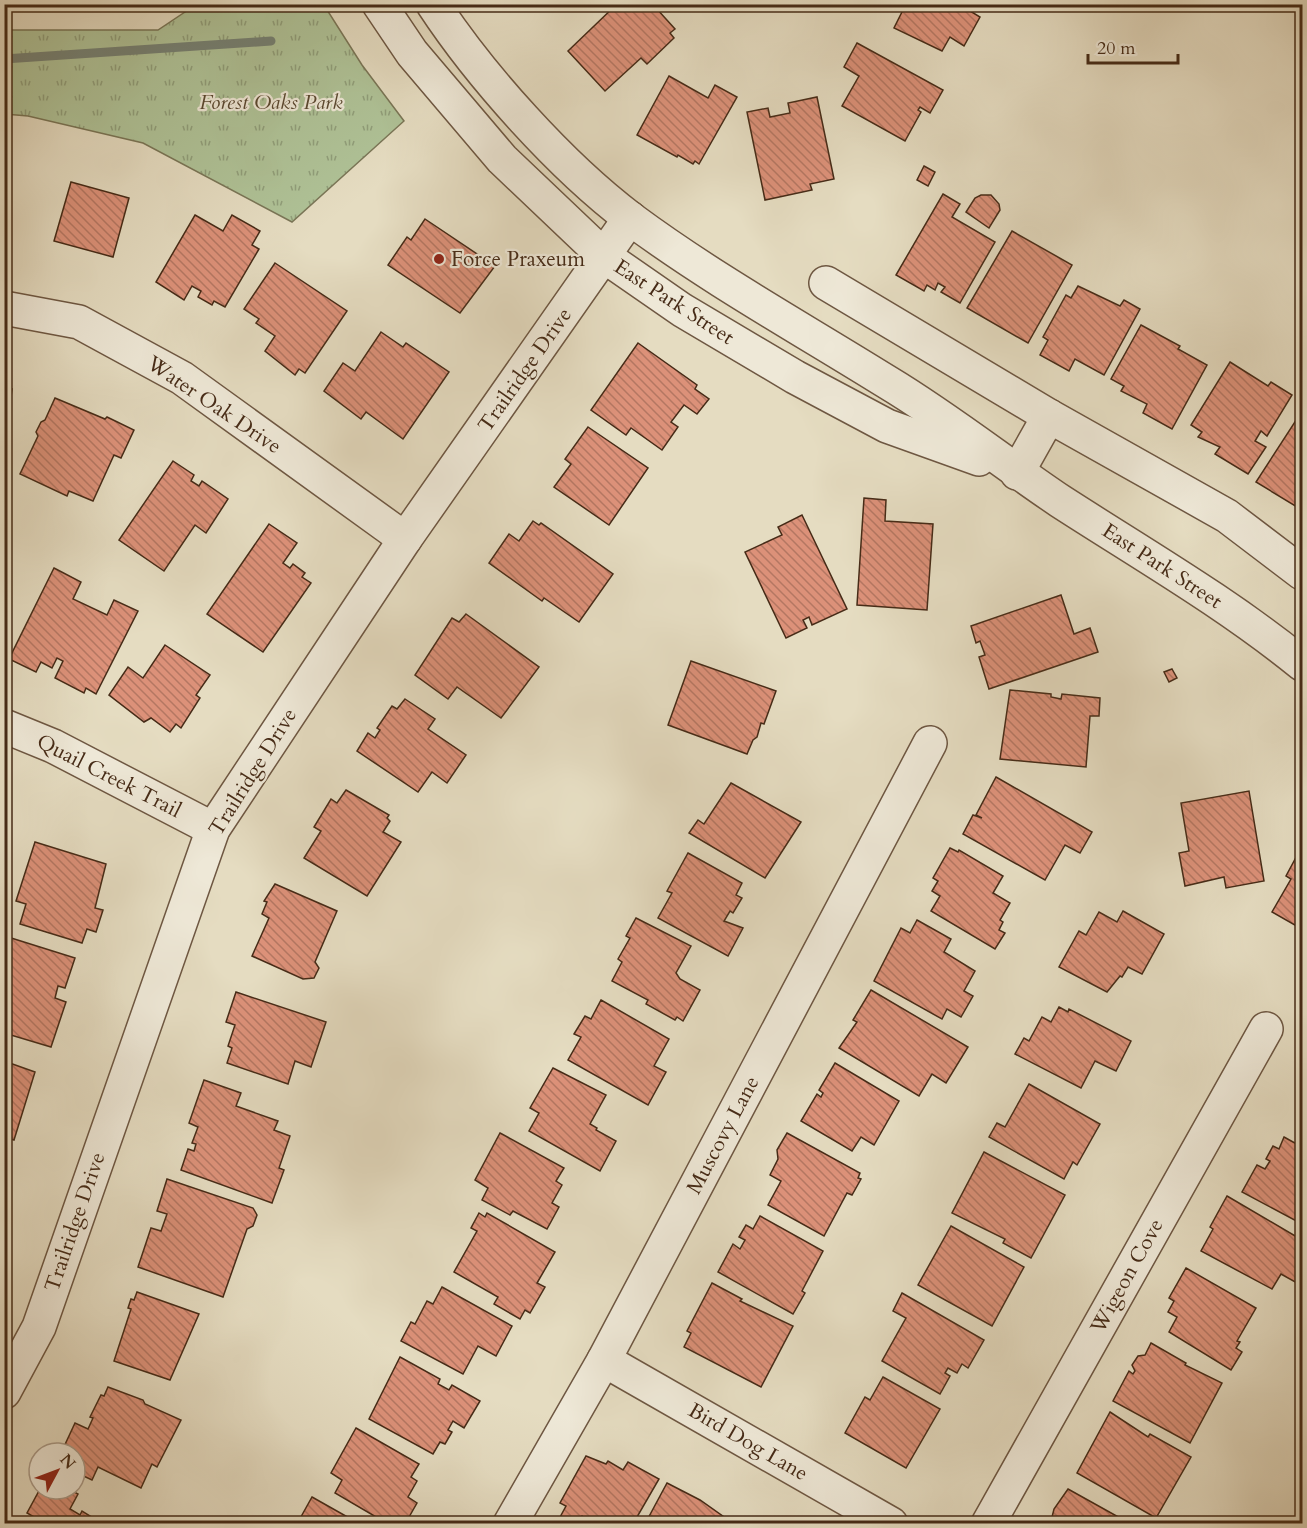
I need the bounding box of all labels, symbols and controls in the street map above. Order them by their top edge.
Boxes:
scale bar [1088,27,1178,65]
text: 20 m [1097,36,1136,61]
park label: Forest Oaks Park [199,88,343,117]
place label: Force Praxeum [451,245,585,274]
marker: Force Praxeum [432,252,446,266]
street label: East Park Street [608,252,740,352]
street label: Trailridge Drive [471,302,579,438]
street label: Water Oak Drive [140,349,287,461]
street label: East Park Street [1096,516,1228,616]
street label: Trailridge Drive [202,702,304,842]
street label: Quail Creek Trail [32,727,186,825]
street label: Muscovy Lane [680,1071,766,1199]
street label: Trailridge Drive [38,1148,112,1296]
street label: Wigeon Cove [1083,1213,1170,1339]
street label: Bird Dog Lane [683,1396,813,1488]
north arrow [27,1441,87,1501]
text: N [55,1449,80,1474]

